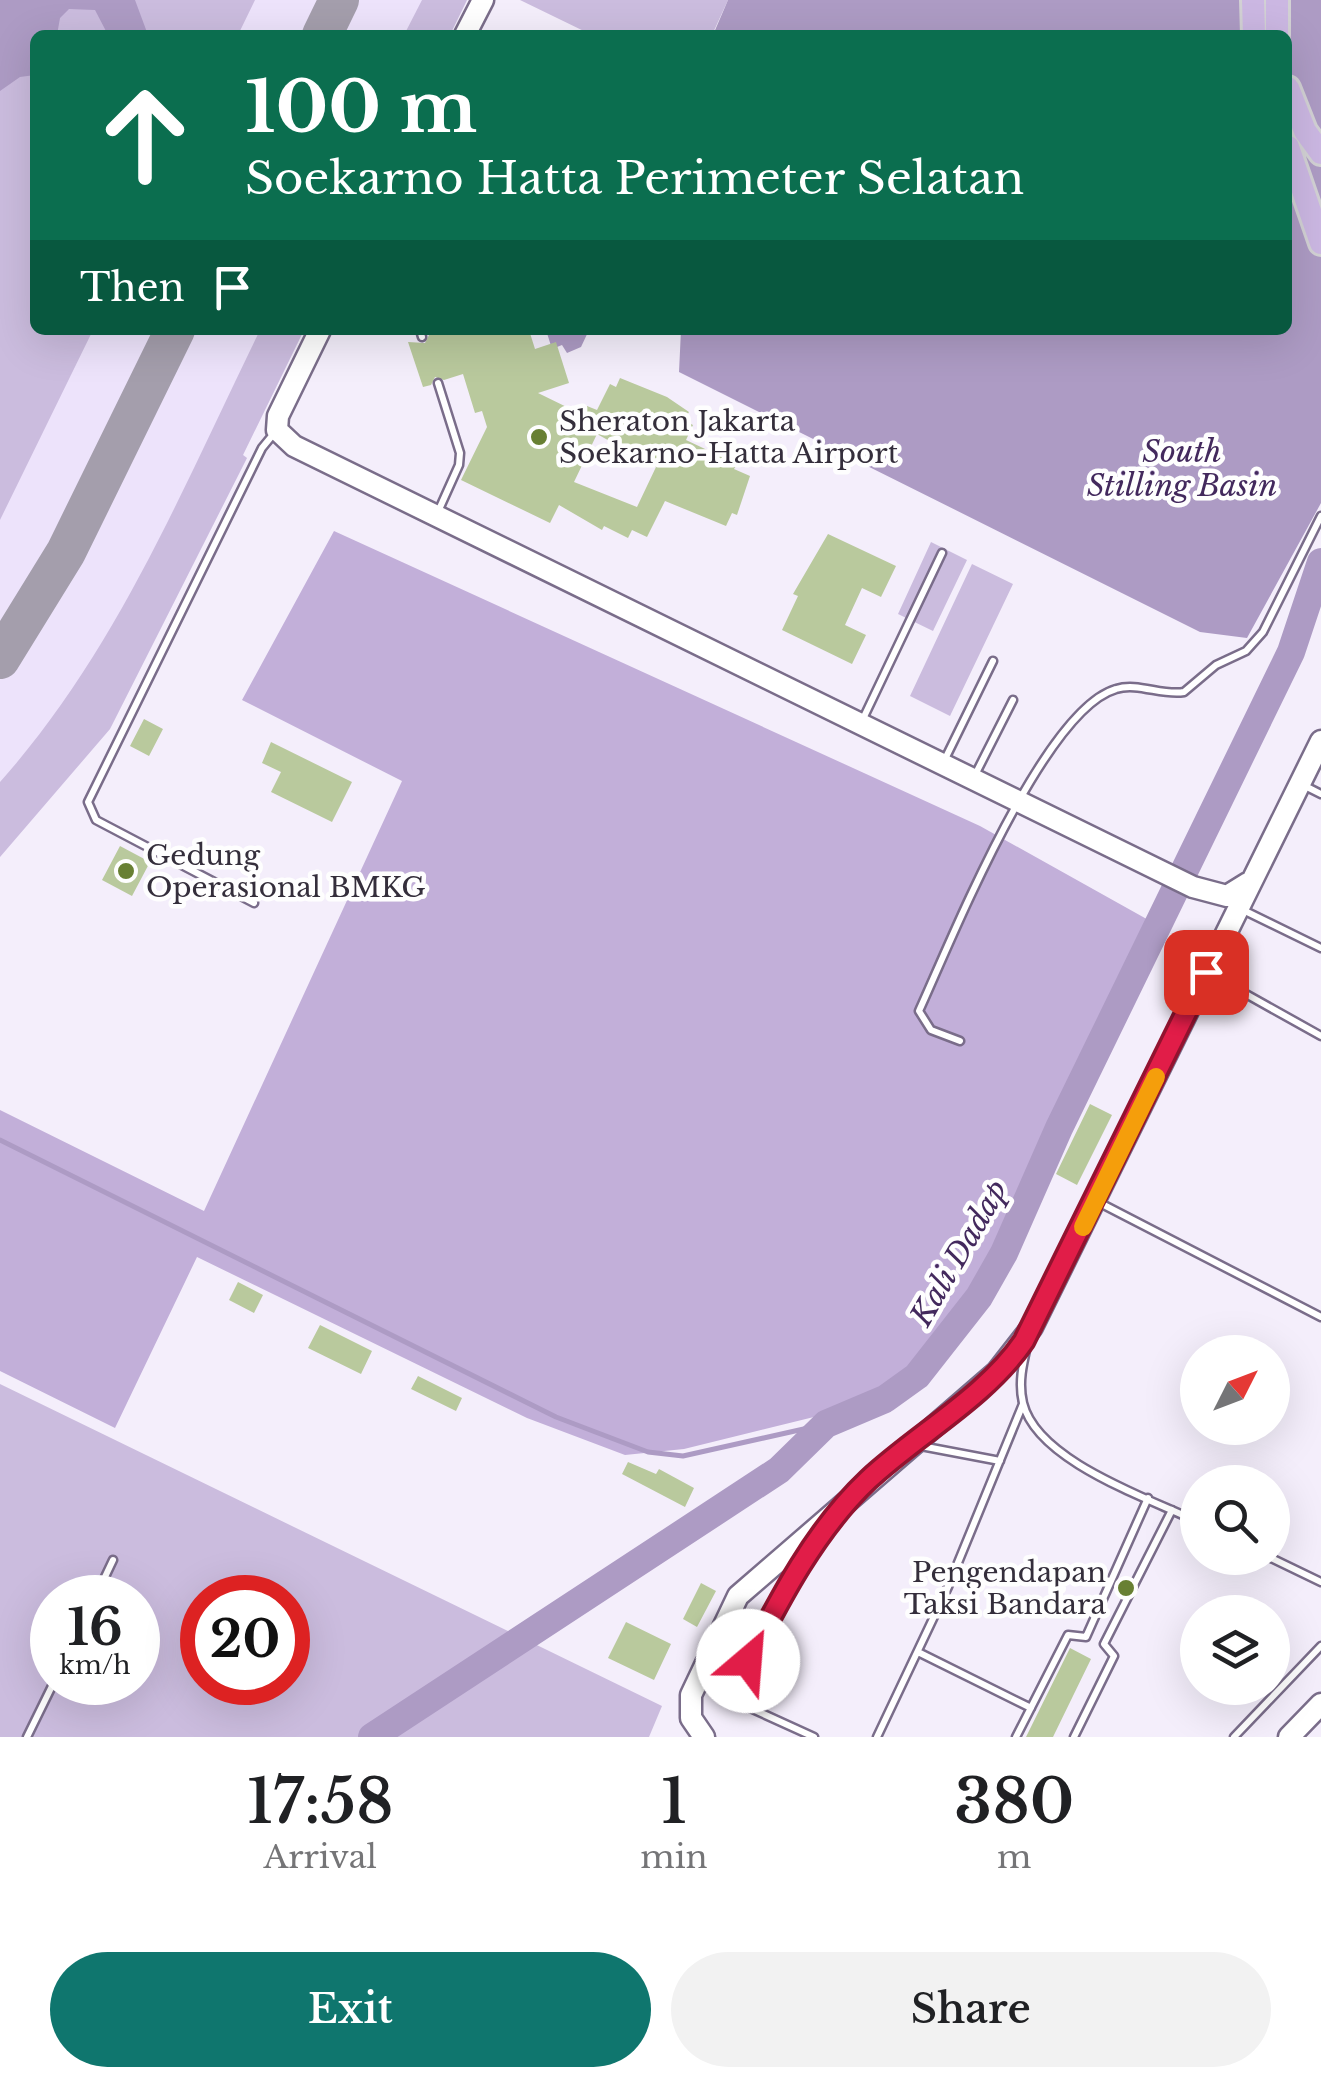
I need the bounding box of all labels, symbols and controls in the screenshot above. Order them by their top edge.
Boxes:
text: 100 m [245,64,477,151]
icon: ahead [80,70,210,200]
text: Soekarno Hatta Perimeter Selatan [245,150,1024,206]
icon: arrive [205,260,260,315]
text: Then [80,264,185,311]
place label: Sheraton Jakarta Soekarno-Hatta Airport [559,404,899,471]
marker: Sheraton Jakarta Soekarno-Hatta Airport [528,426,550,448]
water label: South Stilling Basin [1087,433,1277,504]
place label: Gedung Operasional BMKG [146,838,426,905]
marker: Gedung Operasional BMKG [115,860,137,882]
pin [1164,930,1249,1015]
icon: arrive [1179,945,1234,1000]
water label: Kali Dadap [902,1173,1016,1333]
north arrow [1180,1335,1290,1445]
map controls [1180,1335,1290,1705]
button: search [1180,1465,1290,1575]
place label: Pengendapan Taksi Bandara [904,1555,1106,1622]
speed limit sign: 20 [180,1575,310,1705]
marker: Pengendapan Taksi Bandara [1115,1577,1137,1599]
button: layers [1180,1595,1290,1705]
text: 16 [67,1596,123,1659]
position arrow [696,1609,800,1713]
text: km/h [60,1650,130,1681]
text: 17:58 [247,1765,394,1839]
text: 1 [661,1765,687,1839]
text: 380 [954,1765,1074,1839]
text: Arrival [263,1837,377,1877]
text: min [640,1837,708,1877]
text: m [997,1837,1031,1877]
button: Exit [50,1952,651,2067]
button: Share [671,1952,1271,2067]

